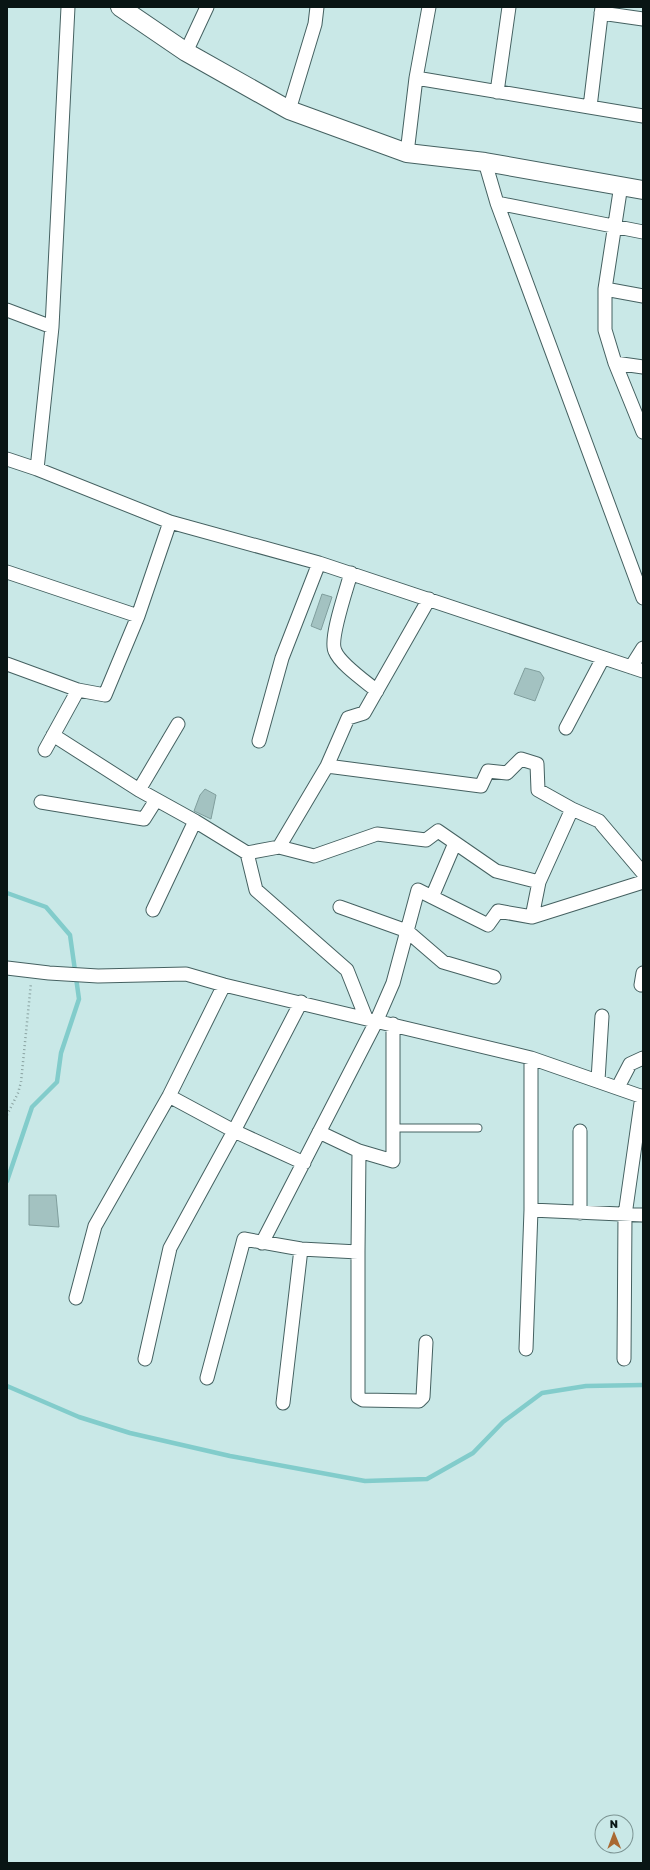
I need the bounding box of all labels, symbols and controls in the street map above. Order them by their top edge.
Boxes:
north arrow [594,1814,634,1854]
text: N [610,1817,618,1830]

